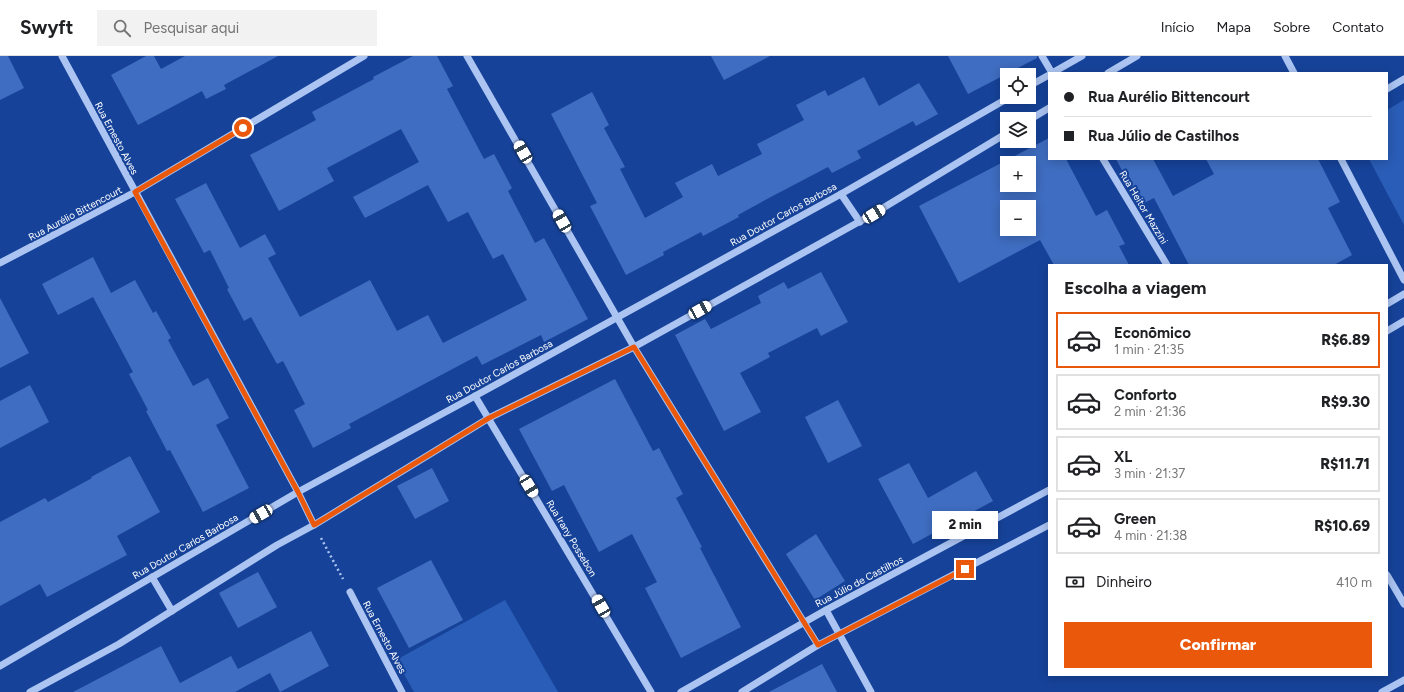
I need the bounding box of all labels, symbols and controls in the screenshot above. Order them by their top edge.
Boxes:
search box [97,10,377,46]
text: Swyft [20,16,73,39]
icon: search [111,17,133,39]
text: Pesquisar aqui [143,19,239,37]
text: Início [1161,19,1194,36]
text: Mapa [1216,19,1251,36]
text: Sobre [1273,19,1310,36]
text: Contato [1332,19,1384,36]
map controls [1000,68,1036,236]
button: locate [1000,68,1036,104]
text: Rua Aurélio Bittencourt [1088,88,1250,106]
street label: Rua Ernesto Alves [92,100,141,177]
button: layers [1000,112,1036,148]
route start [234,119,252,137]
text: Rua Júlio de Castilhos [1088,127,1239,145]
car [512,139,534,165]
button: + [1000,156,1036,192]
street label: Rua Heitor Mazzini [1116,168,1171,246]
street label: Rua Doutor Carlos Barbosa [728,180,839,249]
street label: Rua Aurélio Bittencourt [26,183,125,244]
button: − [1000,200,1036,236]
car [861,203,887,225]
car [551,208,573,234]
text: Escolha a viagem [1064,277,1207,299]
car [687,299,713,321]
icon: car [1066,322,1102,358]
text: Econômico [1114,324,1191,342]
text: R$6.89 [1321,331,1370,349]
street label: Rua Doutor Carlos Barbosa [444,337,555,406]
text: 1 min · 21:35 [1114,342,1184,357]
icon: car [1066,384,1102,420]
text: Conforto [1114,386,1177,404]
text: R$9.30 [1321,393,1370,411]
text: 2 min · 21:36 [1114,404,1186,419]
icon: car [1066,446,1102,482]
text: XL [1114,448,1132,466]
text: R$11.71 [1320,455,1370,473]
text: 3 min · 21:37 [1114,466,1185,481]
car [518,473,540,499]
street label: Rua Irany Possebon [544,497,600,579]
car [248,503,274,525]
icon: car [1066,508,1102,544]
text: Green [1114,510,1156,528]
street label: Rua Doutor Carlos Barbosa [130,511,240,582]
callout: 2 min [932,511,998,539]
text: 2 min [948,517,982,532]
text: R$10.69 [1314,517,1370,535]
text: 4 min · 21:38 [1114,528,1187,543]
street label: Rua Júlio de Castilhos [813,553,906,610]
route end [956,560,974,578]
icon: cash [1064,571,1086,593]
text: Dinheiro [1096,573,1152,591]
text: 410 m [1336,575,1372,590]
car [590,593,612,619]
street label: Rua Ernesto Alves [360,599,409,676]
button: Confirmar [1064,622,1372,668]

